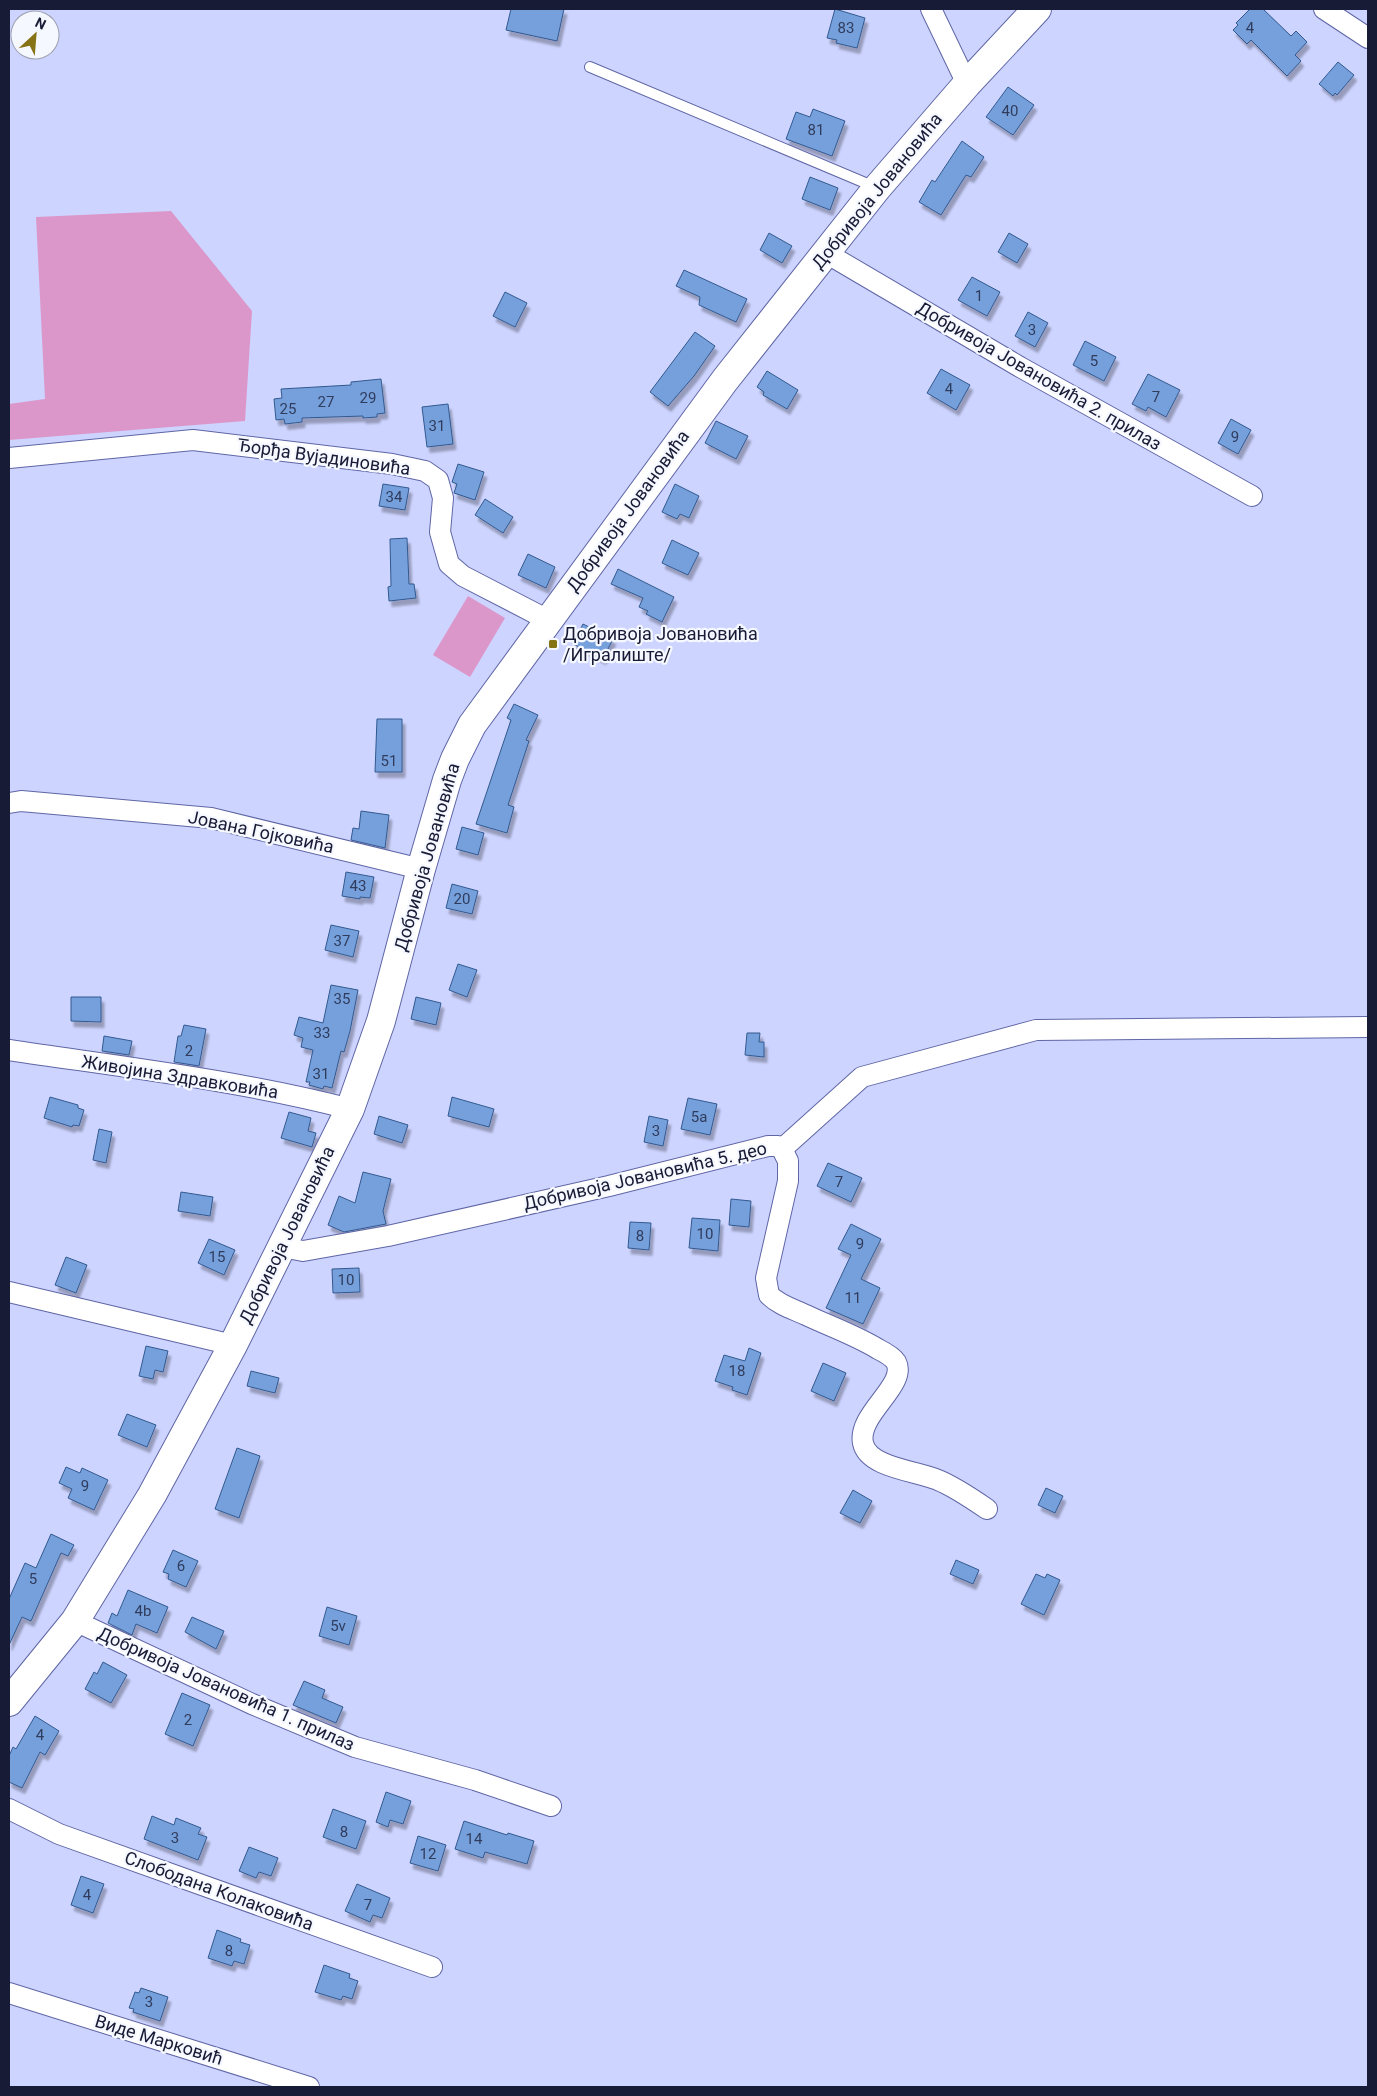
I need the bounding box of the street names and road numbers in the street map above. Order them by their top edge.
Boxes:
street label: Добривоја Јовановића [807,108,946,273]
street label: Добривоја Јовановића 2. прилаз [913,297,1165,454]
street label: Добривоја Јовановића [562,426,693,596]
street label: Ђорђа Вујадиновића [236,434,412,479]
street label: Добривоја Јовановића [390,760,463,953]
street label: Јована Гојковића [186,806,336,857]
street label: Живојина Здравковића [80,1051,280,1102]
street label: Добривоја Јовановића 5. део [521,1137,769,1214]
street label: Добривоја Јовановића [234,1143,339,1327]
street label: Добривоја Јовановића 1. прилаз [95,1622,358,1755]
street label: Слободана Колаковића [122,1847,316,1934]
street label: Виде Марковић [93,2010,226,2069]

